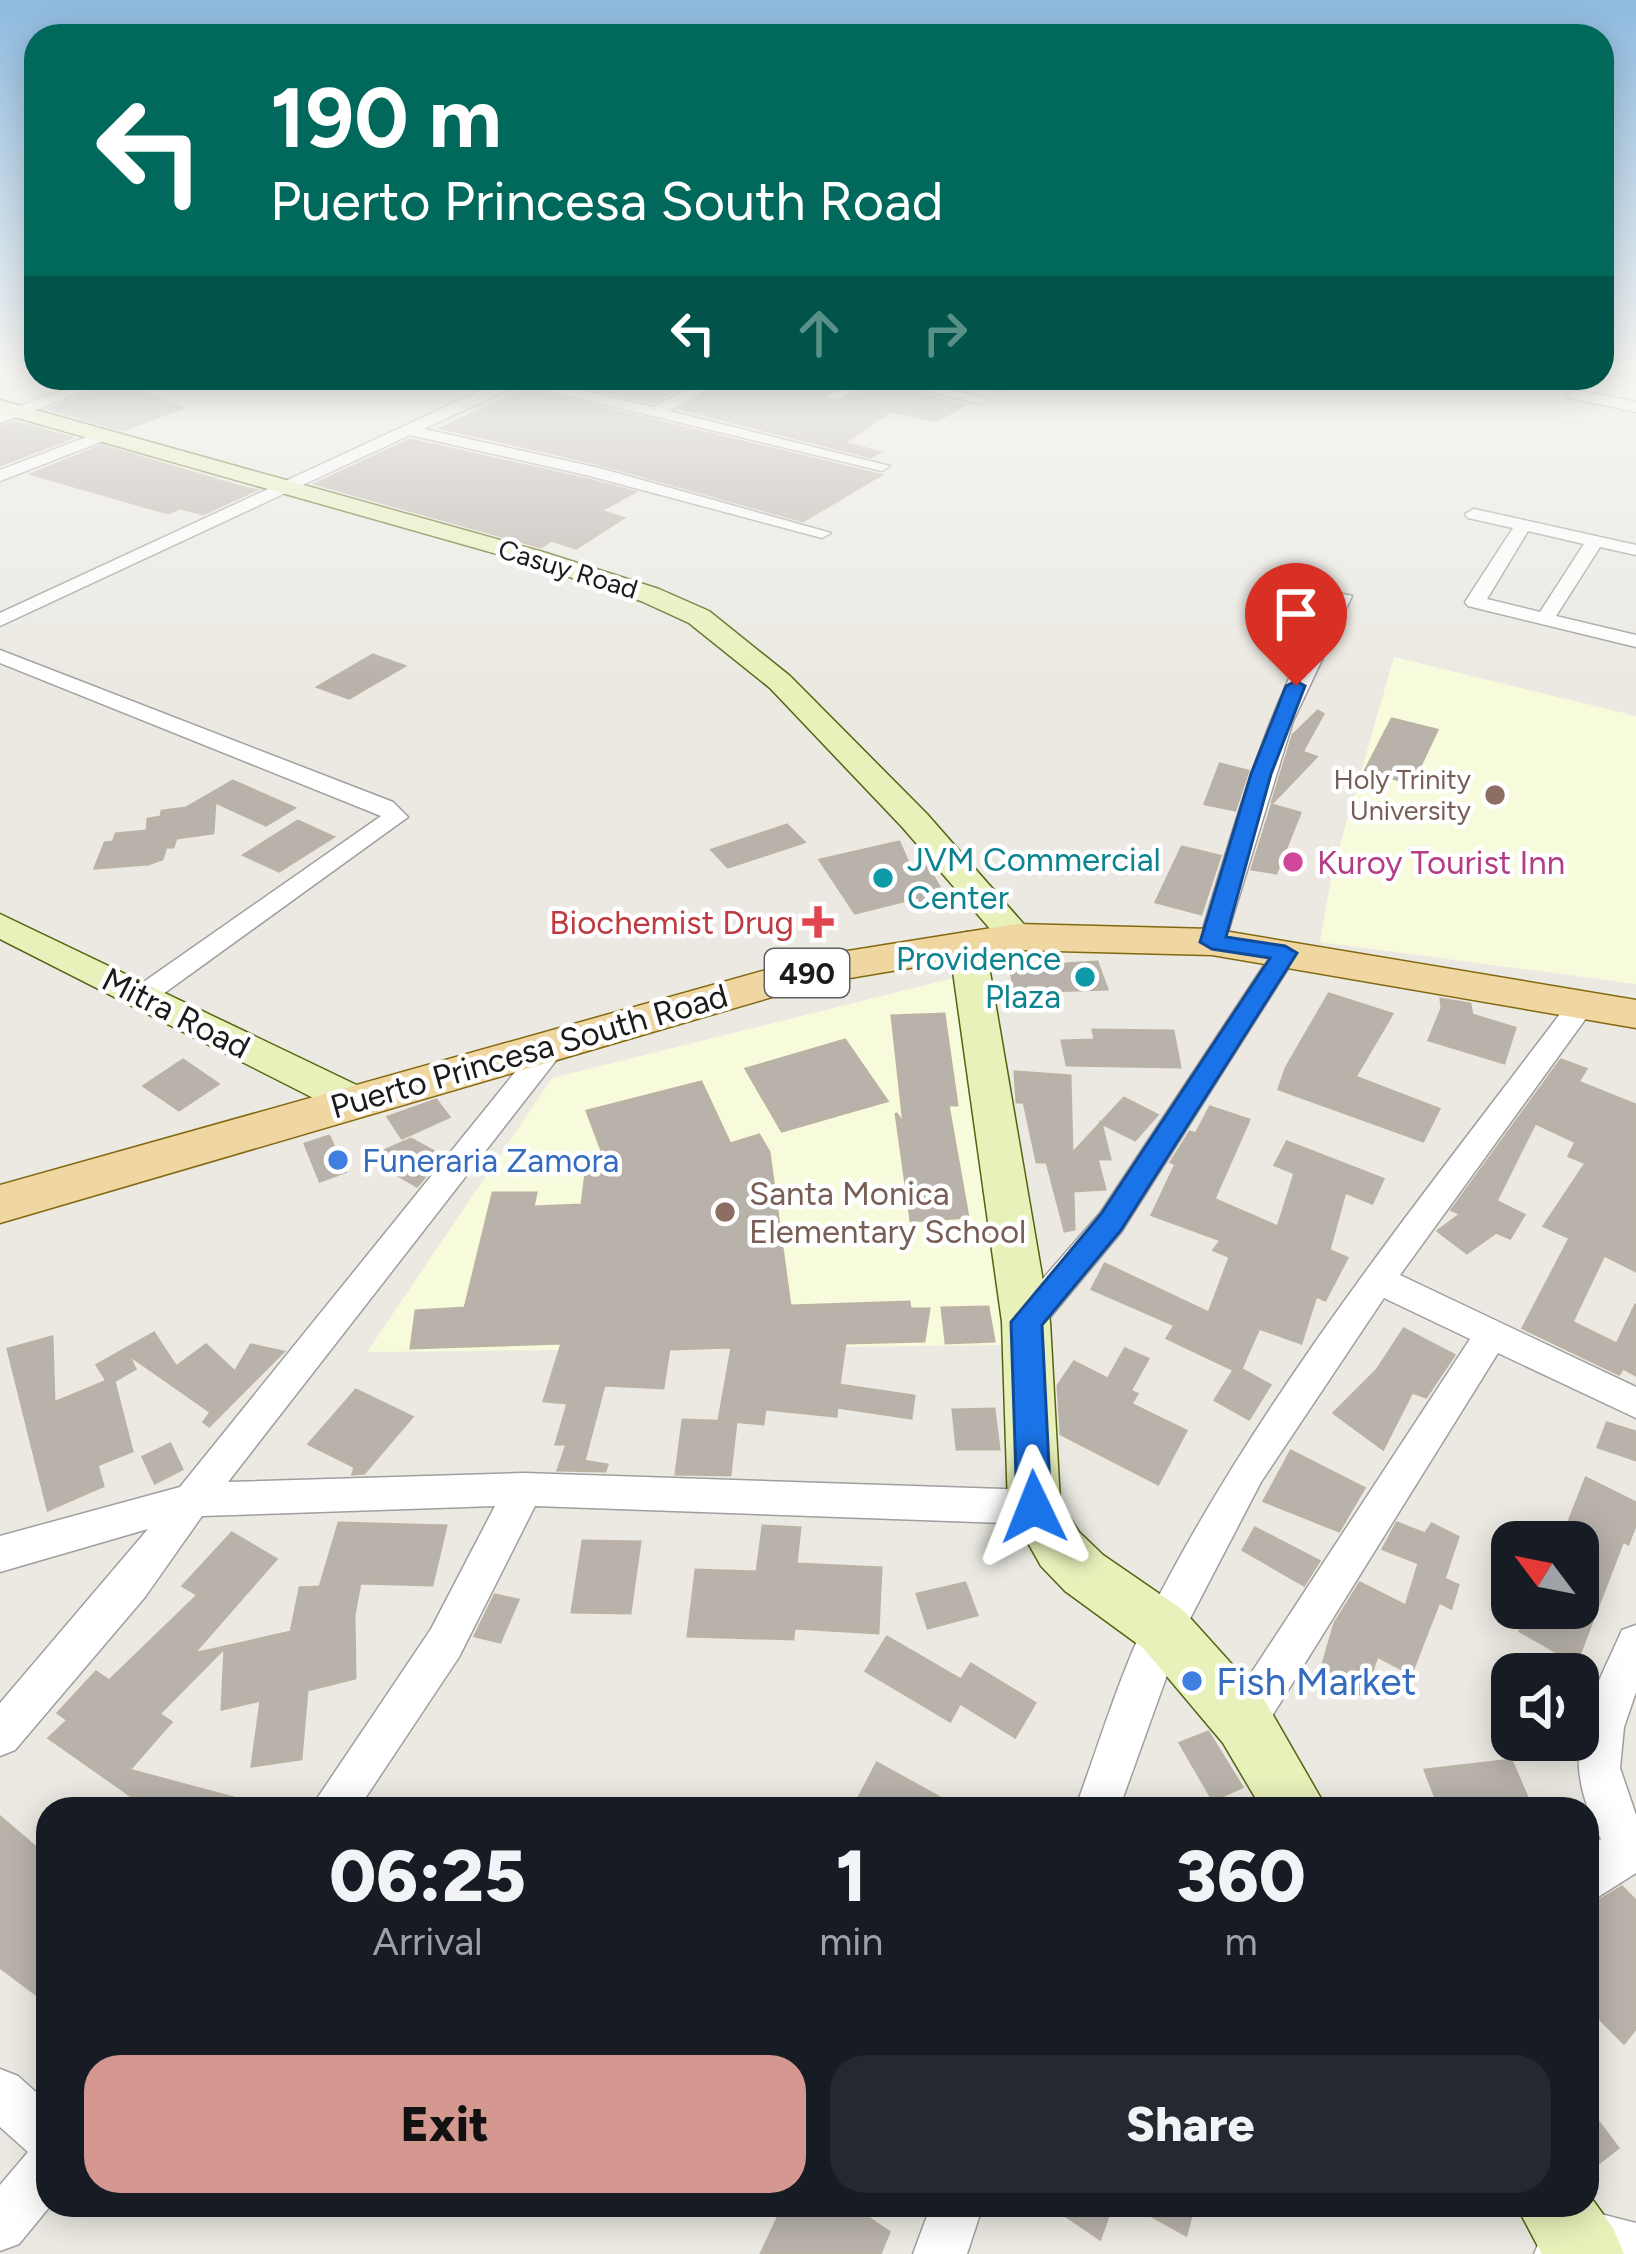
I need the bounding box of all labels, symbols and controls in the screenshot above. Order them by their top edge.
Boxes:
text: 190 m [270,67,502,168]
icon: left [72,72,228,228]
text: Puerto Princesa South Road [270,169,943,234]
icon: left [660,300,726,366]
icon: ahead [786,300,852,366]
icon: right [912,300,978,366]
street label: Casuy Road [494,532,642,606]
pin [1245,563,1347,686]
icon: arrive [1263,581,1329,647]
place label: Holy Trinity University [1333,763,1471,827]
marker: Holy Trinity University [1482,782,1508,808]
place label: JVM Commercial Center [907,840,1161,917]
place label: Kuroy Tourist Inn [1317,843,1565,882]
marker: Kuroy Tourist Inn [1280,849,1306,875]
marker: JVM Commercial Center [870,865,896,891]
place label: Biochemist Drug [549,903,794,942]
marker: Biochemist Drug [805,909,831,935]
place label: Providence Plaza [896,939,1061,1016]
road number: 490 [765,949,849,997]
street label: Mitra Road [96,959,256,1067]
marker: Providence Plaza [1072,964,1098,990]
street label: Puerto Princesa South Road [326,976,732,1126]
place label: Funeraria Zamora [362,1141,619,1180]
marker: Funeraria Zamora [325,1147,351,1173]
place label: Santa Monica Elementary School [749,1174,1026,1251]
marker: Santa Monica Elementary School [712,1199,738,1225]
position arrow [971,1444,1097,1570]
north arrow [1491,1521,1599,1629]
map controls [1491,1521,1599,1761]
button: sound [1491,1653,1599,1761]
place label: Fish Market [1216,1658,1416,1705]
marker: Fish Market [1179,1668,1205,1694]
text: 06:25 [329,1833,526,1919]
text: 1 [836,1833,866,1919]
text: 360 [1176,1833,1306,1919]
text: Arrival [373,1918,483,1965]
text: min [819,1918,883,1965]
text: m [1224,1918,1258,1965]
button: Exit [84,2055,806,2193]
button: Share [830,2055,1551,2193]

